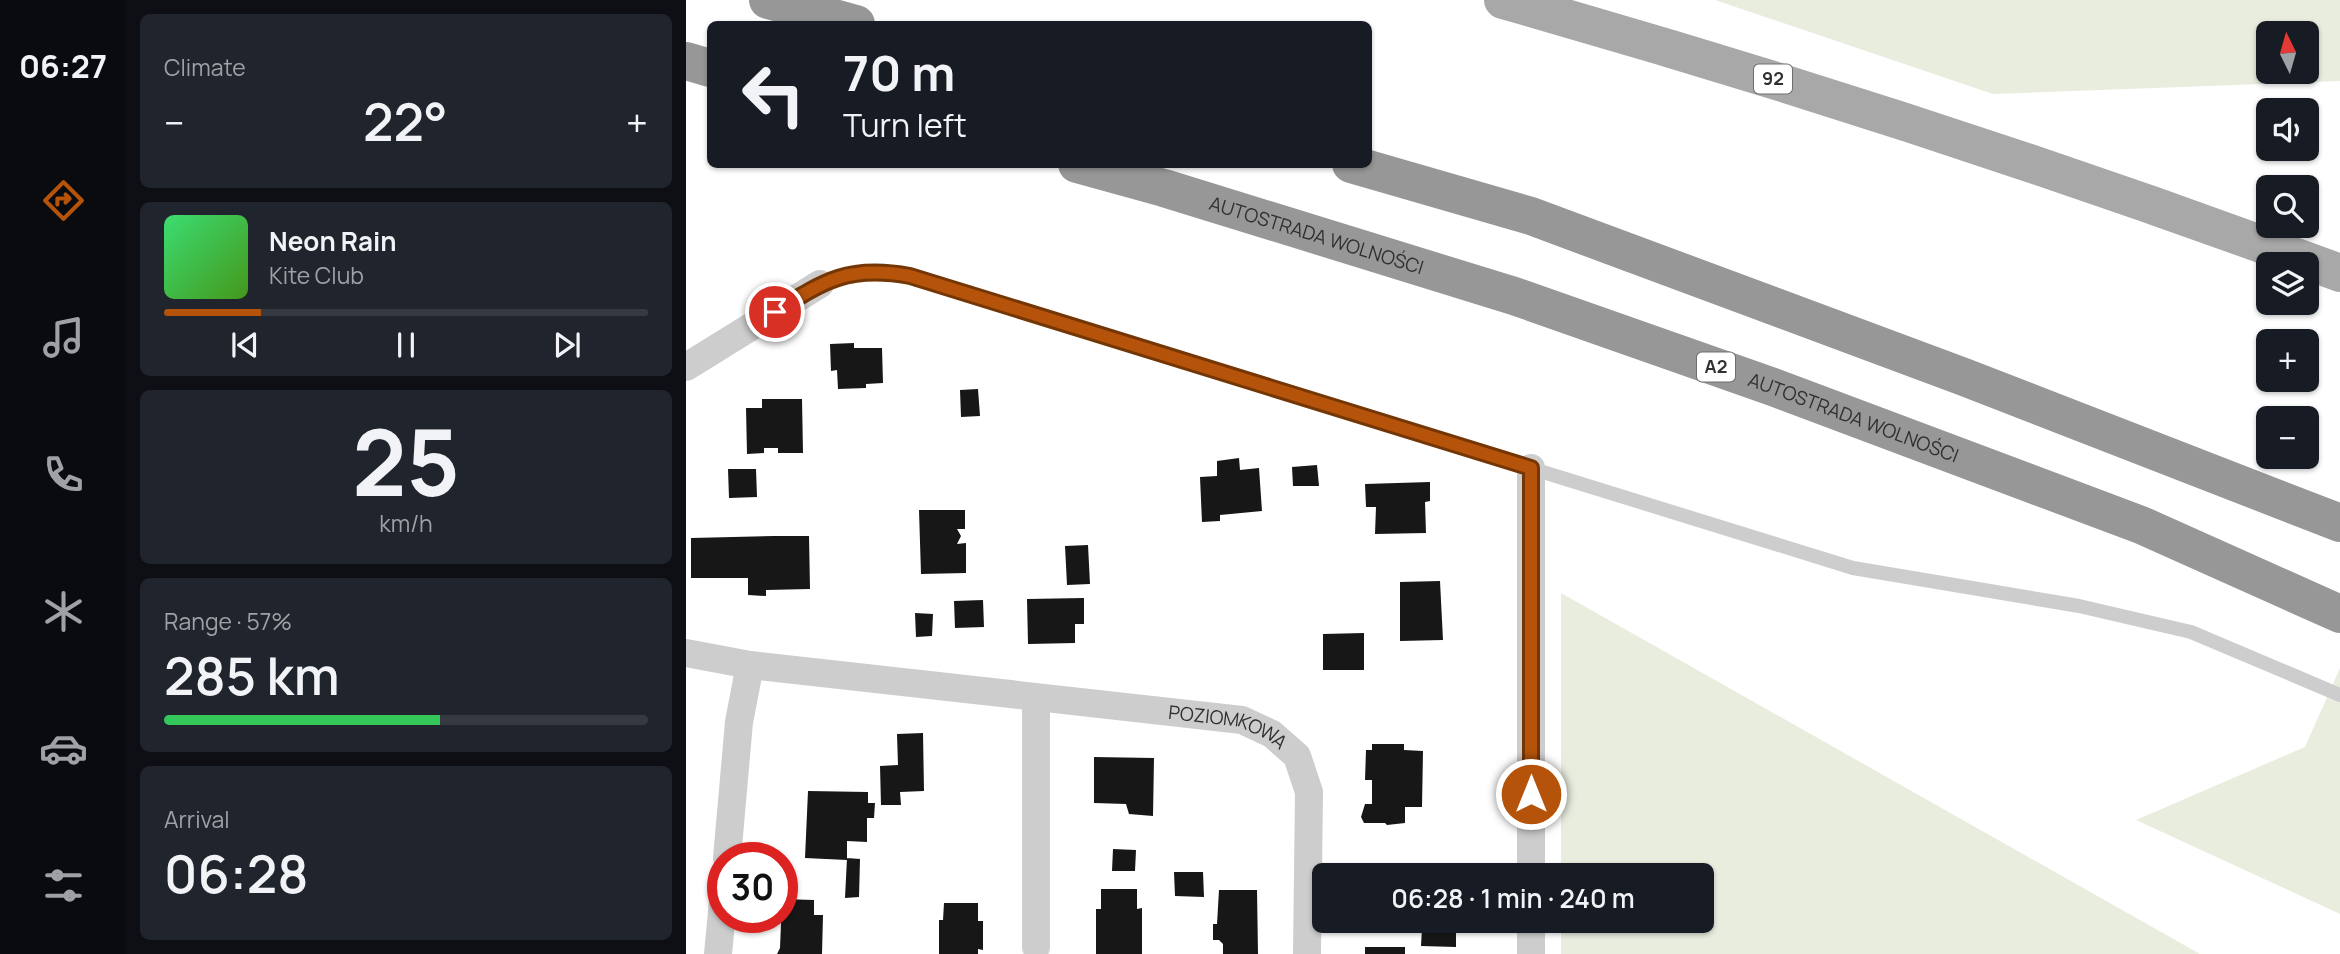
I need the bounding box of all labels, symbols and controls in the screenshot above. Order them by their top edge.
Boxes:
north arrow [2256,21,2319,84]
map controls [2256,21,2319,469]
text: 70 m [843,39,955,106]
text: 06:27 [19,44,107,88]
icon: left [728,49,819,140]
text: Climate [164,51,246,83]
road number: 92 [1754,64,1792,94]
text: 22° [363,86,448,157]
text: − [164,96,185,148]
text: + [626,96,648,148]
button: sound [2256,98,2319,161]
text: Turn left [843,103,967,147]
button: search [2256,175,2319,238]
icon: directions [39,176,88,225]
street label: AUTOSTRADA WOLNOŚCI [1206,190,1427,280]
text: Neon Rain [269,223,397,259]
button: layers [2256,252,2319,315]
text: Kite Club [269,259,364,291]
pin [745,282,805,342]
icon: arrive [756,293,794,331]
icon: music [39,313,88,362]
icon: previous [226,326,264,364]
icon: pause [387,326,425,364]
icon: next [548,326,586,364]
button: + [2256,329,2319,392]
road number: A2 [1697,352,1735,382]
street label: AUTOSTRADA WOLNOŚCI [1745,366,1962,468]
text: 25 [352,399,460,523]
button: − [2256,406,2319,469]
icon: phone [39,450,88,499]
text: km/h [379,507,433,539]
icon: climate [39,587,88,636]
text: Range · 57% [164,605,292,637]
text: 285 km [164,640,340,711]
street label: POZIOMKOWA [1167,699,1293,755]
icon: car [39,724,88,773]
position arrow [1494,757,1568,831]
text: Arrival [164,803,230,835]
text: 06:28 [164,838,309,909]
speed limit sign: 30 [707,842,798,933]
icon: filters [39,861,88,910]
text: 06:28 · 1 min · 240 m [1391,880,1635,916]

